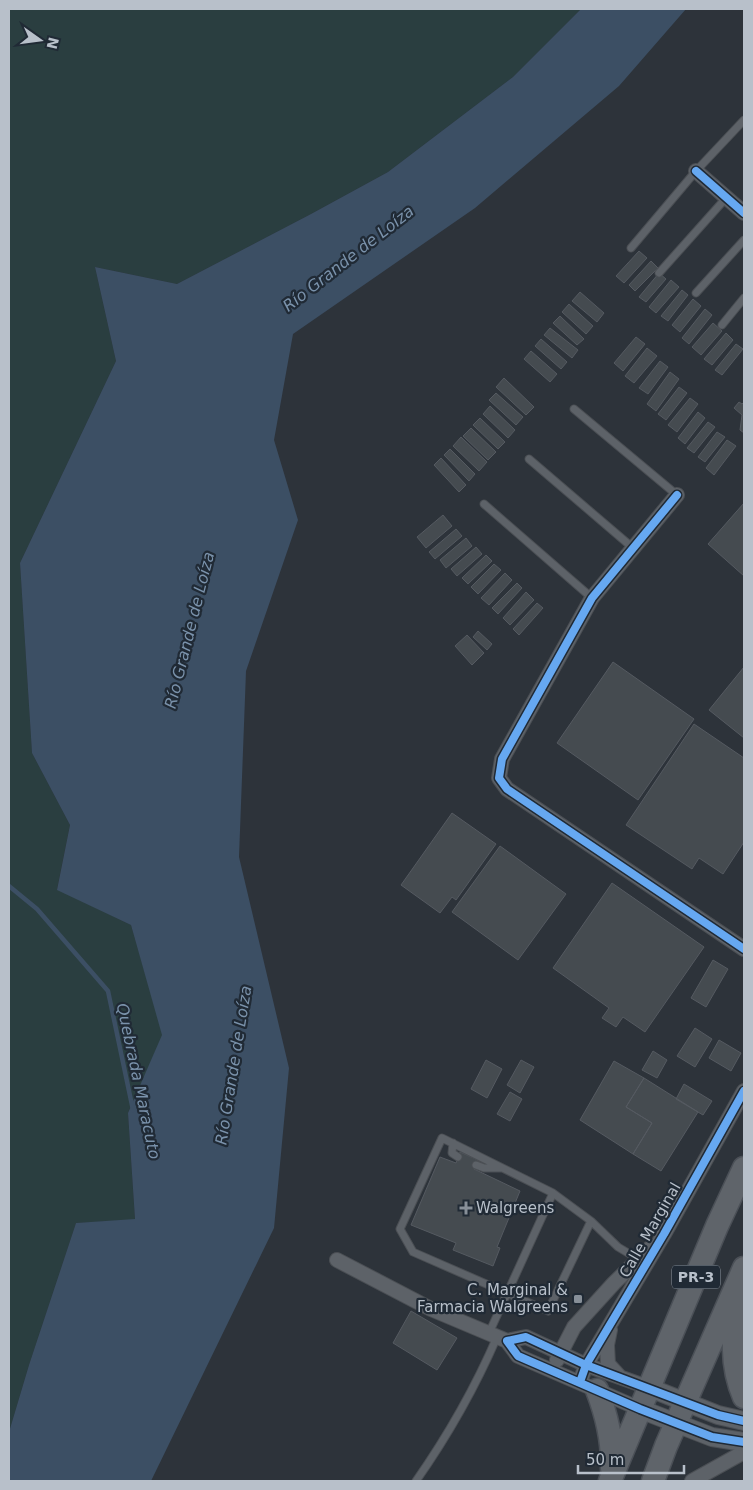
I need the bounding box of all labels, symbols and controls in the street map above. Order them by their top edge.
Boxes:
north arrow [15,15,65,65]
text: N [43,36,62,51]
water label: Río Grande de Loíza [279,201,418,315]
water label: Río Grande de Loíza [161,550,218,710]
water label: Río Grande de Loíza [212,984,255,1146]
water label: Quebrada Maracuto [113,1001,164,1161]
street label: Calle Marginal [616,1179,684,1281]
place label: Walgreens [476,1199,555,1217]
marker: Walgreens [460,1202,472,1214]
road number: PR-3 [672,1266,720,1288]
place label: C. Marginal & Farmacia Walgreens [417,1281,568,1316]
marker: C. Marginal & Farmacia Walgreens [572,1293,584,1305]
scale bar [578,1442,684,1474]
text: 50 m [586,1451,624,1469]

